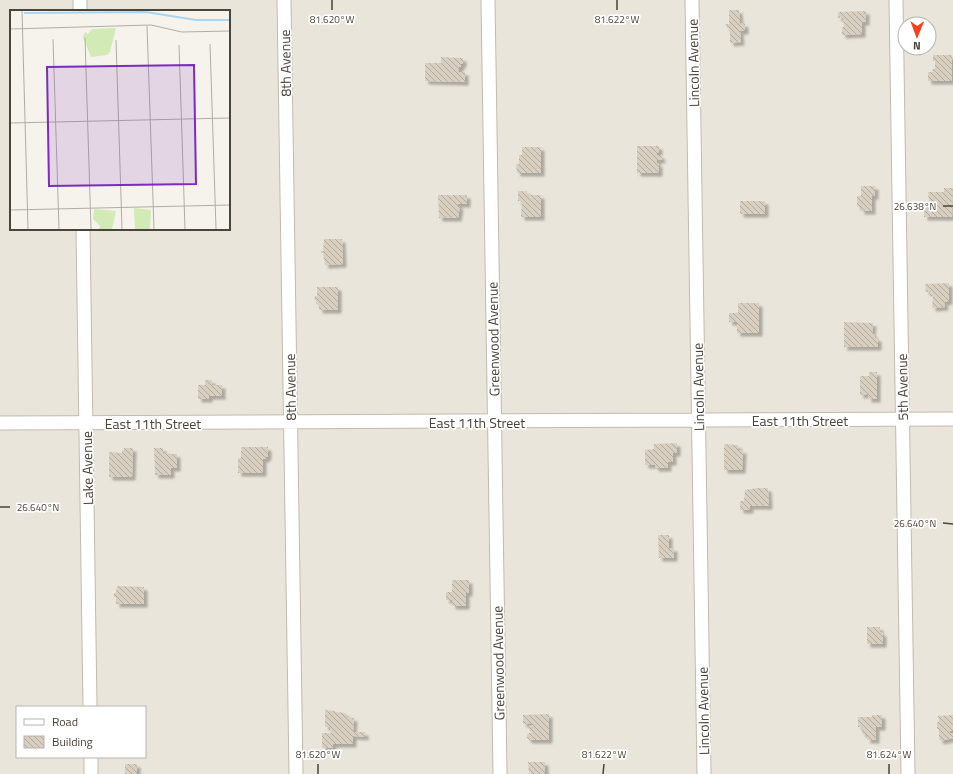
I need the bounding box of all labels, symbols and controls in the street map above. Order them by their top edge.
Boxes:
inset map [10,10,230,230]
text: 81.620°W [310,12,354,27]
text: 81.622°W [595,12,639,27]
north arrow [897,16,937,56]
street label: Lincoln Avenue [682,19,704,107]
street label: 8th Avenue [274,29,296,97]
text: N [913,38,921,54]
text: 26.638°N [894,199,936,214]
street label: Greenwood Avenue [482,282,504,396]
street label: Lincoln Avenue [687,343,709,431]
street label: 8th Avenue [279,353,301,421]
street label: 5th Avenue [891,353,913,421]
street label: East 11th Street [752,410,848,431]
street label: East 11th Street [429,412,525,433]
street label: East 11th Street [105,413,201,434]
street label: Lake Avenue [76,431,98,505]
text: 26.640°N [17,500,59,515]
text: 26.640°N [894,516,936,531]
street label: Greenwood Avenue [487,606,509,720]
street label: Lincoln Avenue [692,667,714,755]
legend [16,706,146,758]
text: Road [52,712,78,731]
text: Building [52,732,93,751]
text: 81.620°W [296,747,340,762]
text: 81.622°W [582,747,626,762]
text: 81.624°W [867,747,911,762]

